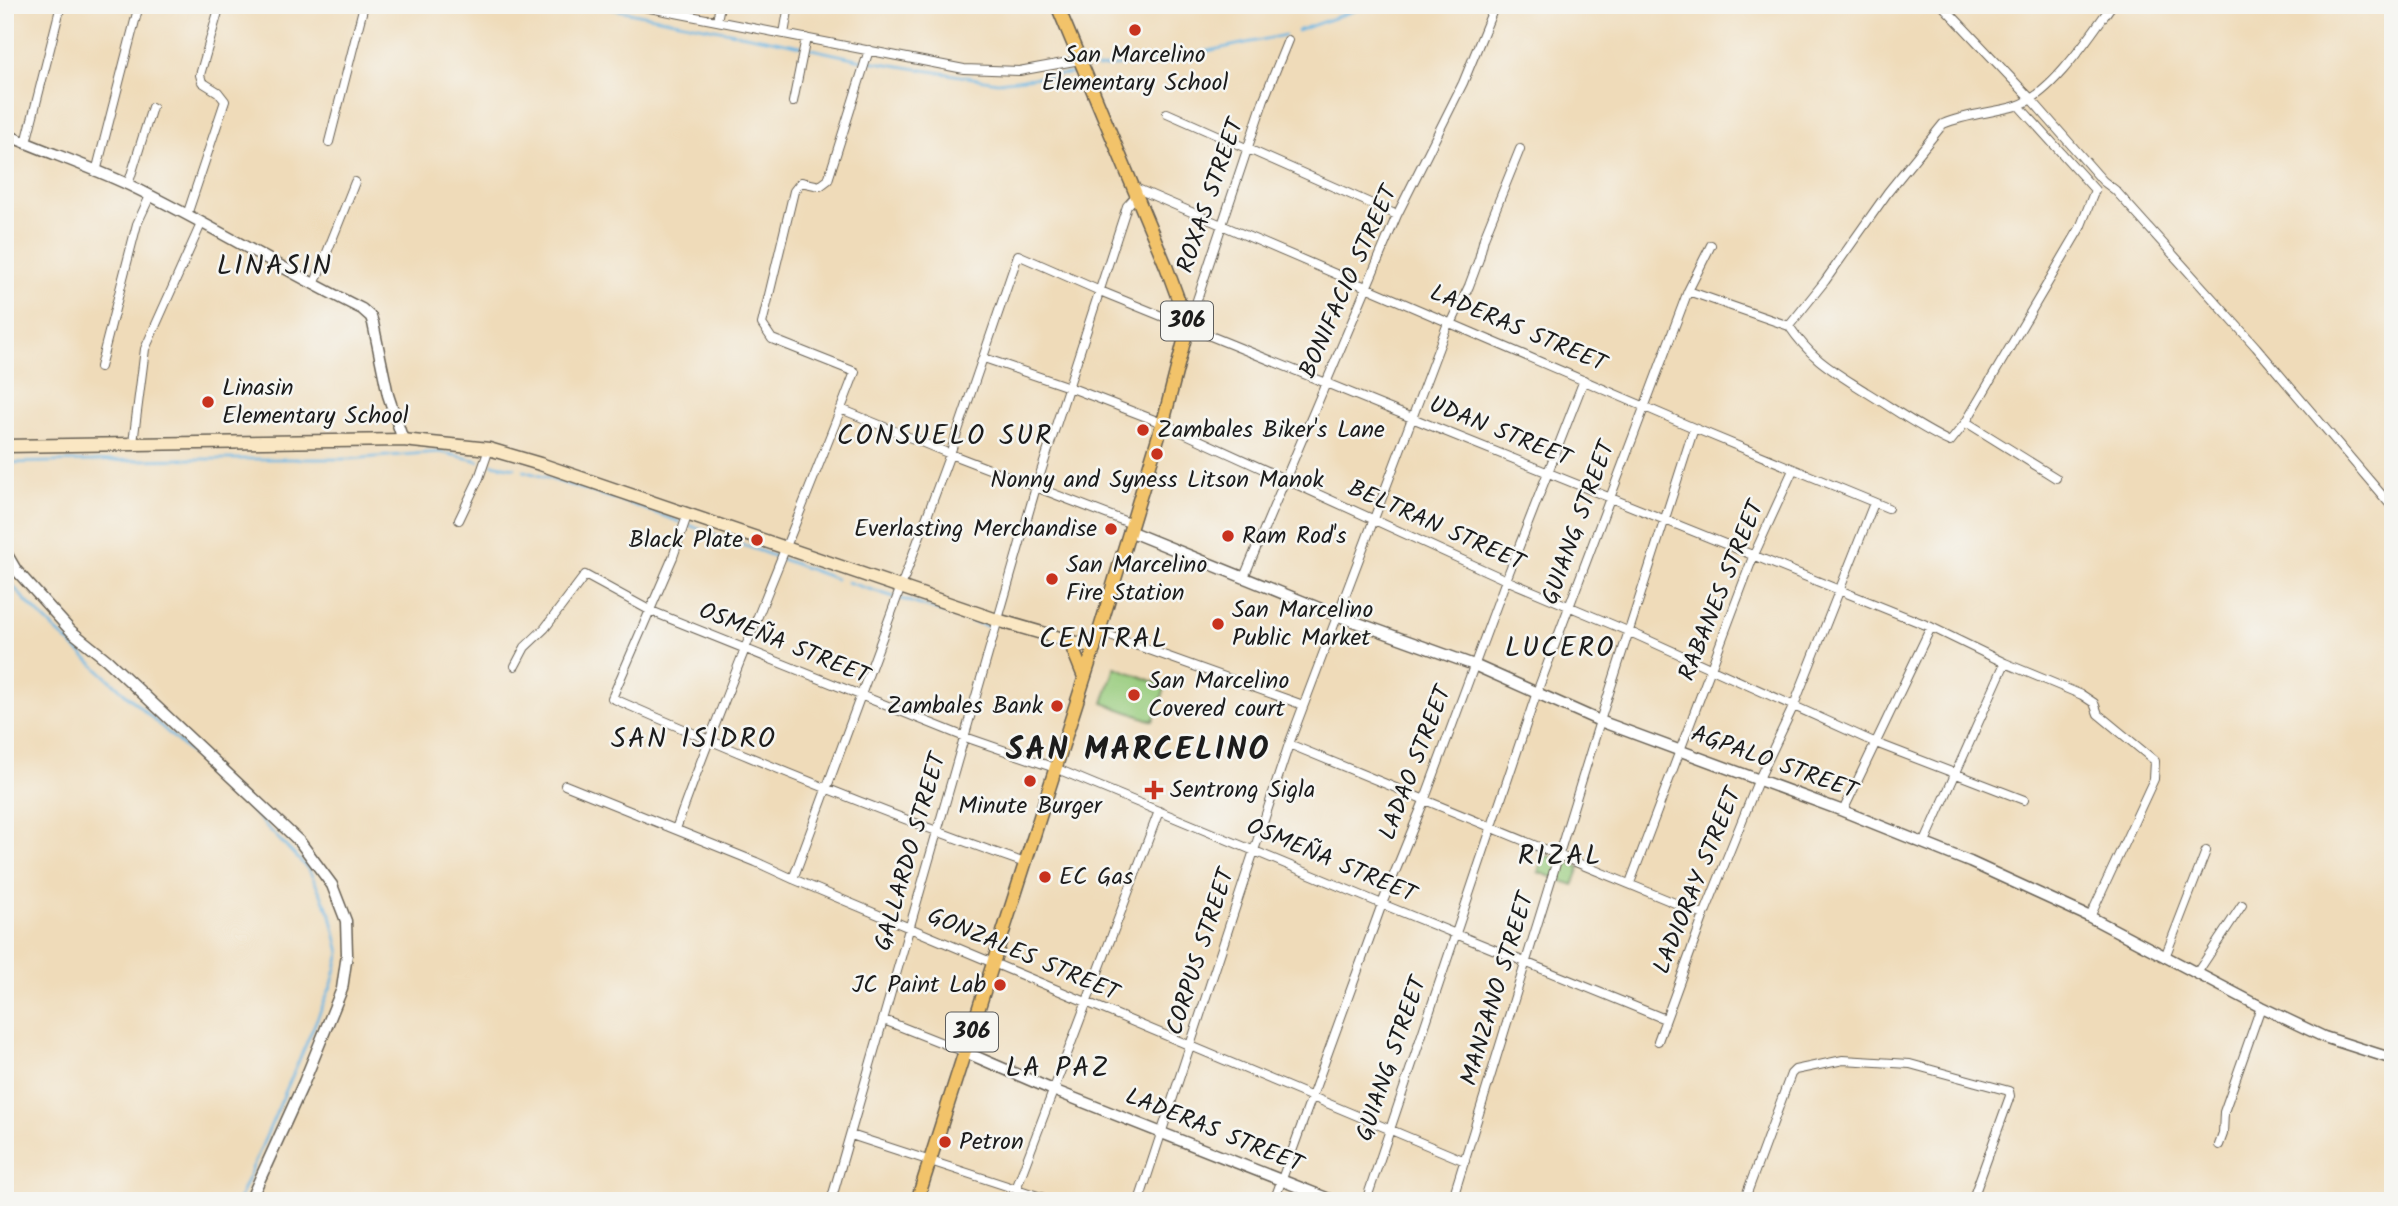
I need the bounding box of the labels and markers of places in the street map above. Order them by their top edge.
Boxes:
marker: San Marcelino Elementary School [1127,22,1143,38]
place label: San Marcelino Elementary School [1042,36,1228,103]
place label: Linasin Elementary School [222,369,409,436]
marker: Linasin Elementary School [200,394,216,410]
place label: Zambales Biker's Lane [1157,411,1385,450]
marker: Zambales Biker's Lane [1135,422,1151,438]
marker: Nonny and Syness Litson Manok [1149,446,1165,462]
place label: Nonny and Syness Litson Manok [990,461,1325,500]
place label: Everlasting Merchandise [854,510,1097,549]
place label: Ram Rod's [1242,517,1347,556]
place label: Black Plate [629,521,743,560]
marker: Everlasting Merchandise [1103,521,1119,537]
marker: Ram Rod's [1220,528,1236,544]
marker: Black Plate [749,532,765,548]
place label: San Marcelino Fire Station [1066,546,1207,613]
marker: San Marcelino Fire Station [1044,571,1060,587]
place label: San Marcelino Public Market [1232,591,1373,658]
marker: San Marcelino Public Market [1210,616,1226,632]
place label: San Marcelino Covered court [1148,662,1289,729]
place label: Zambales Bank [887,687,1044,726]
marker: San Marcelino Covered court [1126,687,1142,703]
marker: Zambales Bank [1049,698,1065,714]
place label: Sentrong Sigla [1170,771,1315,810]
marker: Minute Burger [1022,773,1038,789]
marker: Sentrong Sigla [1144,780,1164,800]
place label: Minute Burger [958,787,1104,826]
place label: EC Gas [1059,858,1133,897]
marker: EC Gas [1037,869,1053,885]
place label: JC Paint Lab [852,966,986,1005]
marker: JC Paint Lab [992,977,1008,993]
place label: Petron [959,1123,1024,1162]
marker: Petron [937,1134,953,1150]

